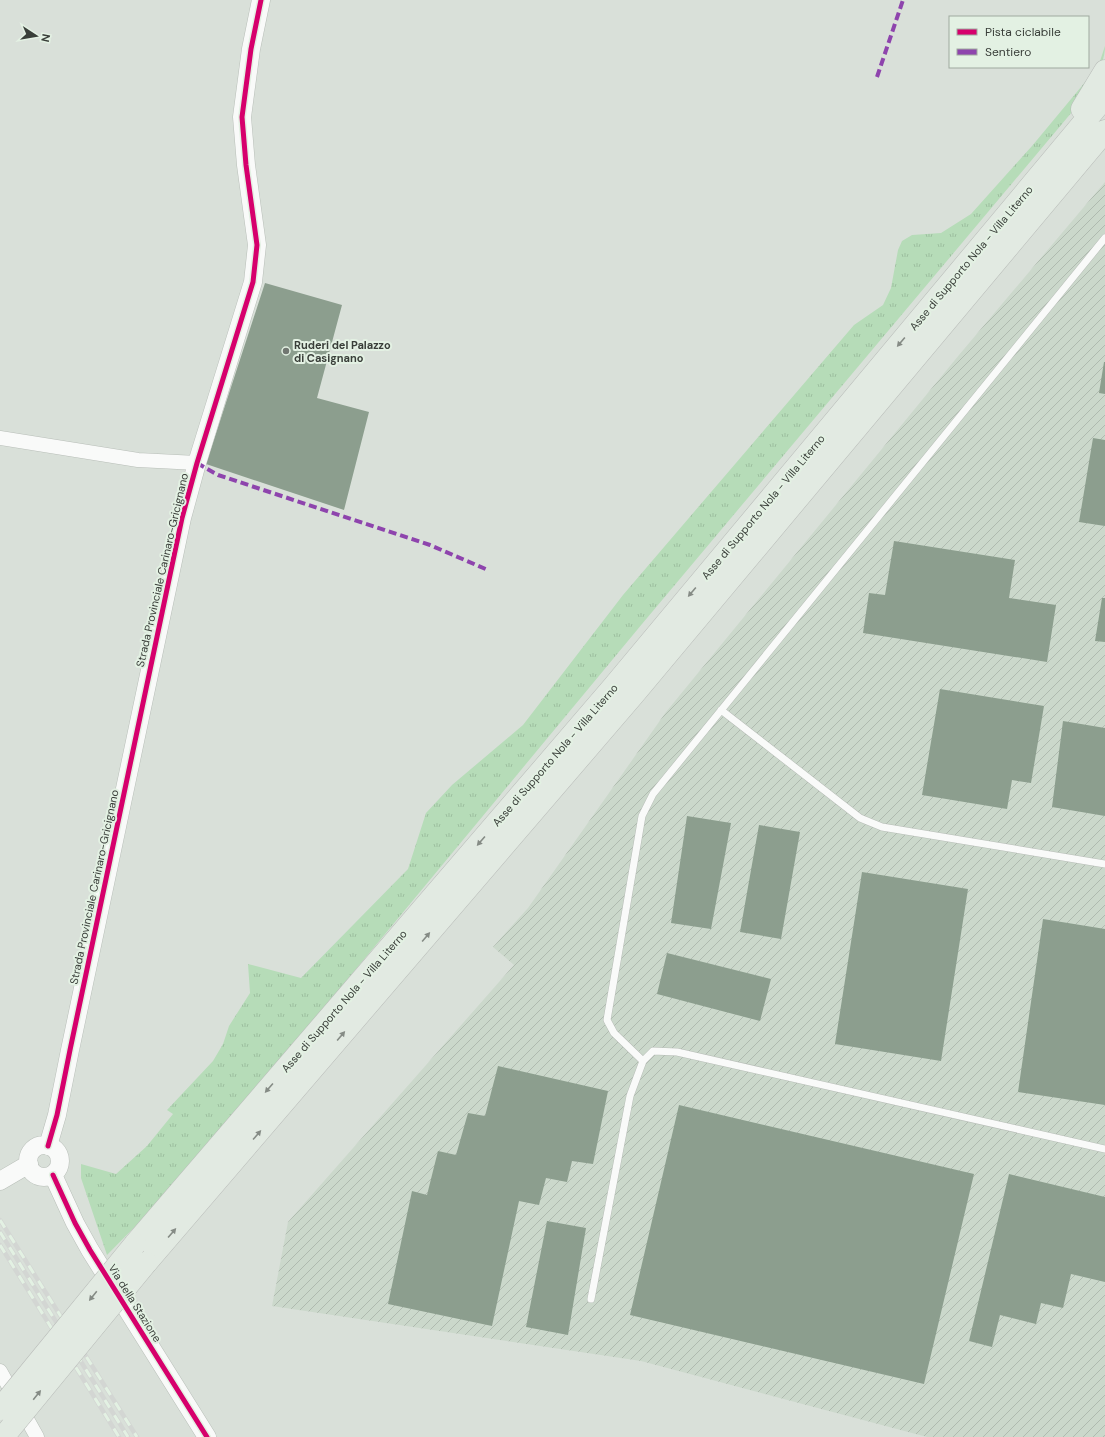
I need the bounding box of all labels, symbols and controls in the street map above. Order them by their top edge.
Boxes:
north arrow [16,16,56,56]
legend [949,16,1089,68]
text: Pista ciclabile [985,24,1061,40]
text: N [38,33,53,43]
text: Sentiero [985,44,1031,60]
street label: Asse di Supporto Nola - Villa Literno [906,183,1036,333]
one-way arrow [896,336,905,347]
place label: Ruderi del Palazzo di Casignano [294,338,391,365]
marker: Ruderi del Palazzo di Casignano [281,346,291,356]
street label: Asse di Supporto Nola - Villa Literno [698,432,828,582]
street label: Strada Provinciale Carinaro-Gricignano [133,472,191,668]
one-way arrow [688,587,697,598]
street label: Asse di Supporto Nola - Villa Literno [489,681,621,829]
street label: Strada Provinciale Carinaro-Gricignano [66,788,122,986]
one-way arrow [477,835,486,846]
street label: Asse di Supporto Nola - Villa Literno [278,927,410,1075]
one-way arrow [421,932,430,943]
one-way arrow [337,1031,346,1042]
one-way arrow [264,1083,273,1094]
one-way arrow [252,1130,261,1140]
one-way arrow [167,1228,176,1239]
street label: Via della Stazione [105,1261,165,1345]
one-way arrow [88,1291,97,1301]
one-way arrow [33,1390,42,1401]

